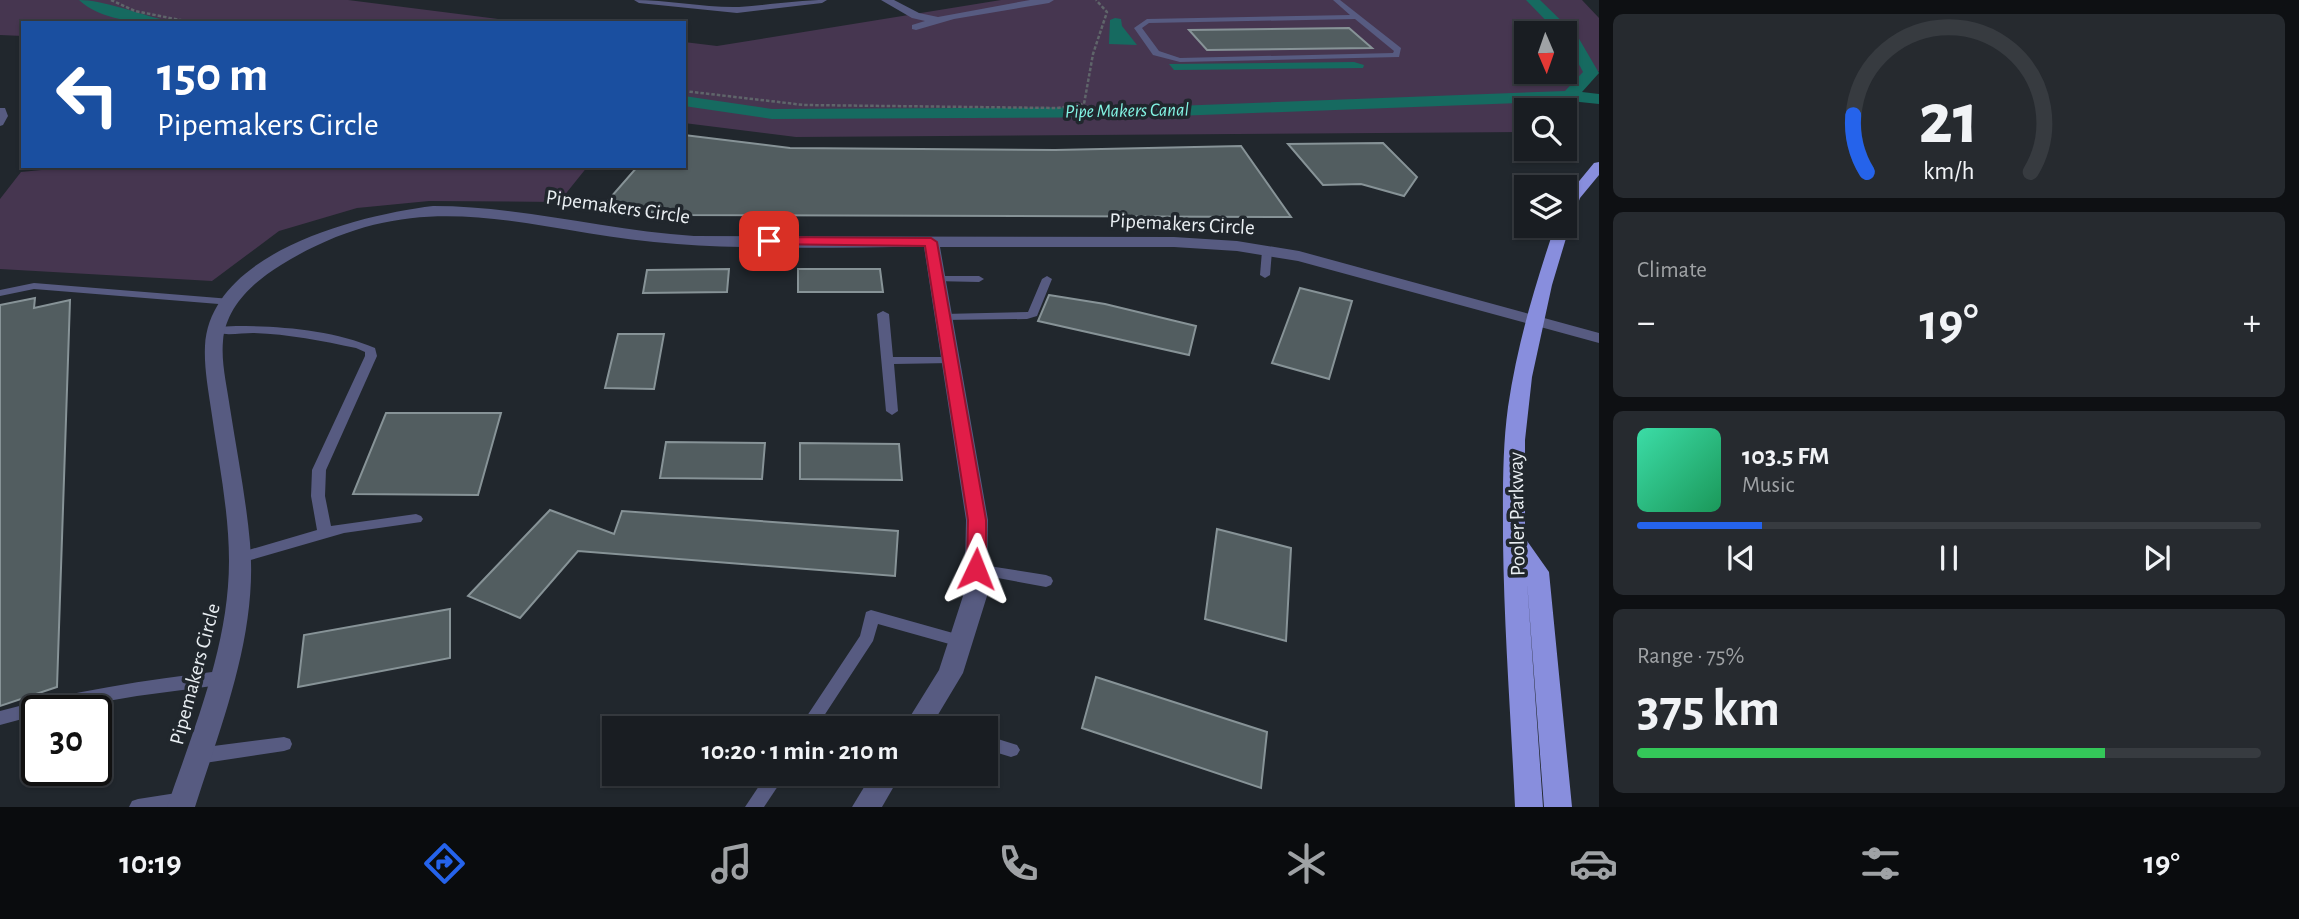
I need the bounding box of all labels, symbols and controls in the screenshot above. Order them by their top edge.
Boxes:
north arrow [1514,21,1577,84]
map controls [1514,21,1577,238]
icon: left [42,49,133,140]
text: 150 m [157,51,268,100]
text: 21 [1919,85,1979,158]
button: search [1514,98,1577,161]
water label: Pipe Makers Canal [1065,100,1190,122]
text: Pipemakers Circle [157,109,379,141]
text: km/h [1923,159,1975,184]
button: layers [1514,175,1577,238]
street label: Pipemakers Circle [544,186,692,228]
street label: Pipemakers Circle [1109,210,1255,238]
pin [739,211,799,271]
icon: arrive [750,222,788,260]
text: Climate [1637,259,1707,282]
text: 19° [1919,297,1979,349]
text: − [1637,304,1655,342]
text: + [2243,304,2261,342]
text: 103.5 FM [1742,443,1830,469]
street label: Pooler Parkway [1505,452,1529,576]
text: Music [1742,474,1794,497]
position arrow [939,532,1013,606]
icon: previous [1722,539,1760,577]
icon: pause [1930,539,1968,577]
icon: next [2138,539,2176,577]
street label: Pipemakers Circle [166,601,224,747]
text: Range · 75% [1637,645,1744,668]
text: 375 km [1637,683,1780,735]
speed limit sign: 30 [21,695,112,786]
text: 10:20 · 1 min · 210 m [701,738,899,764]
icon: directions [420,839,469,888]
icon: music [707,839,756,888]
icon: phone [994,839,1043,888]
icon: climate [1282,839,1331,888]
icon: car [1569,839,1618,888]
icon: filters [1856,839,1905,888]
text: 10:19 [119,847,182,879]
text: 19° [2143,847,2180,879]

